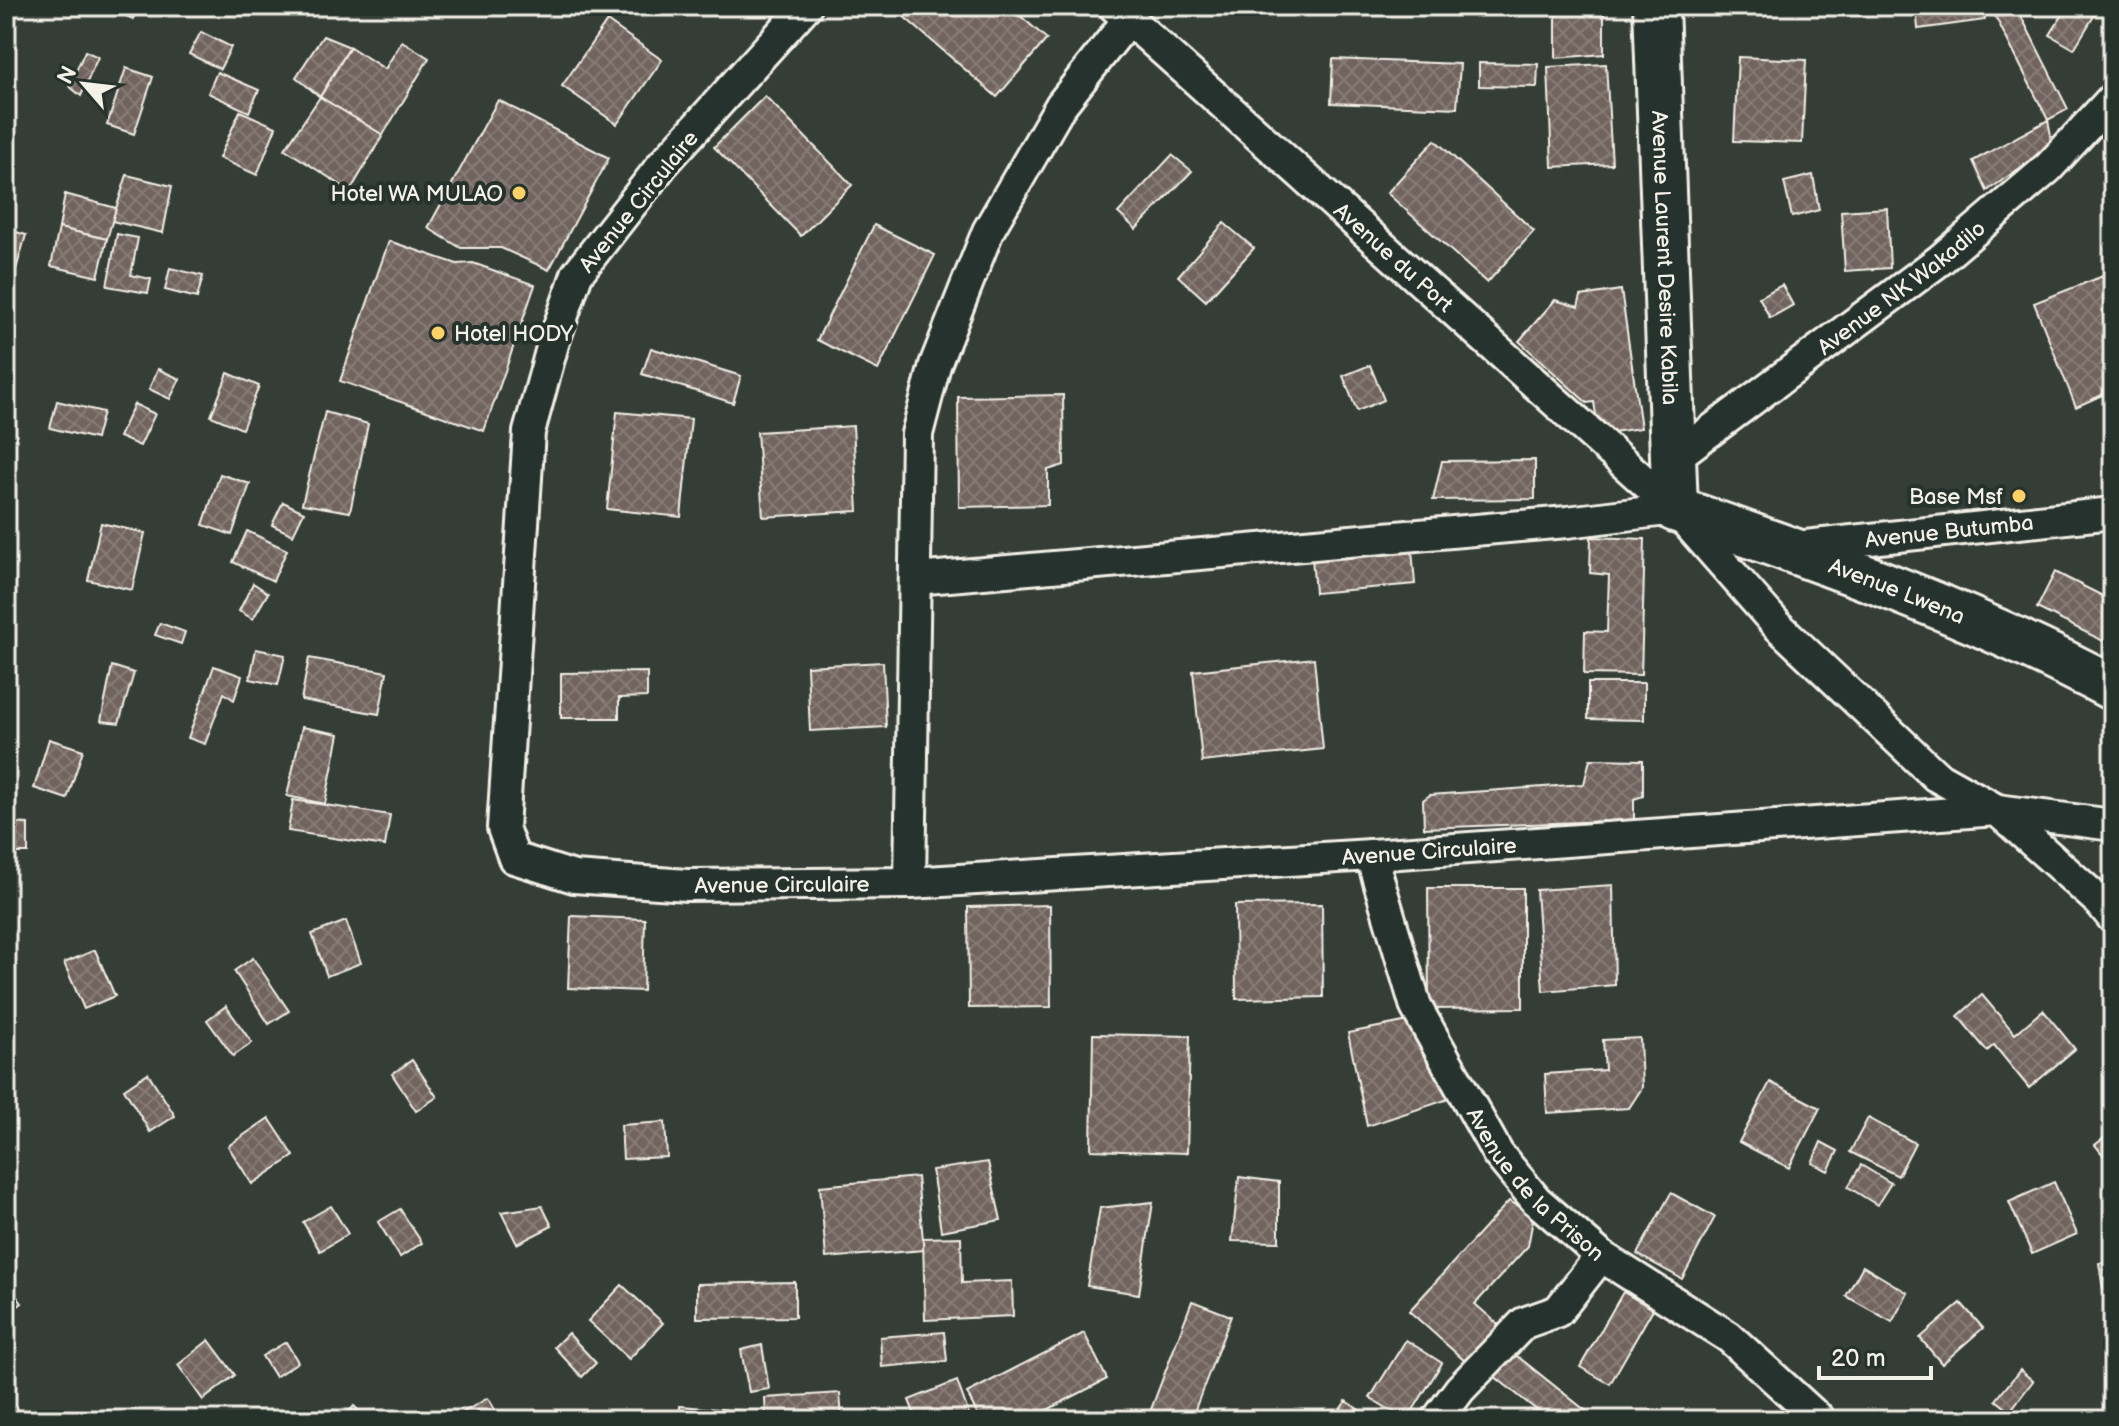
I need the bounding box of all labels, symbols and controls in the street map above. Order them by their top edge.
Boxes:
north arrow [44,44,124,124]
text: N [52,62,83,89]
street label: Avenue Laurent Desire Kabila [1645,110,1683,406]
street label: Avenue Circulaire [574,125,705,278]
place label: Hotel WA MULAO [330,181,503,208]
marker: Hotel WA MULAO [510,184,528,202]
street label: Avenue du Port [1328,198,1458,319]
street label: Avenue NK Wakadilo [1813,215,1991,362]
place label: Hotel HODY [454,321,573,348]
marker: Hotel HODY [429,324,447,342]
place label: Base Msf [1909,484,2003,511]
marker: Base Msf [2010,487,2028,505]
street label: Avenue Butumba [1864,510,2035,555]
street label: Avenue Lwena [1825,553,1969,631]
street label: Avenue Circulaire [1341,833,1517,872]
street label: Avenue Circulaire [694,871,870,900]
street label: Avenue de la Prison [1460,1103,1609,1268]
scale bar [1819,1330,1931,1380]
text: 20 m [1831,1344,1886,1373]

